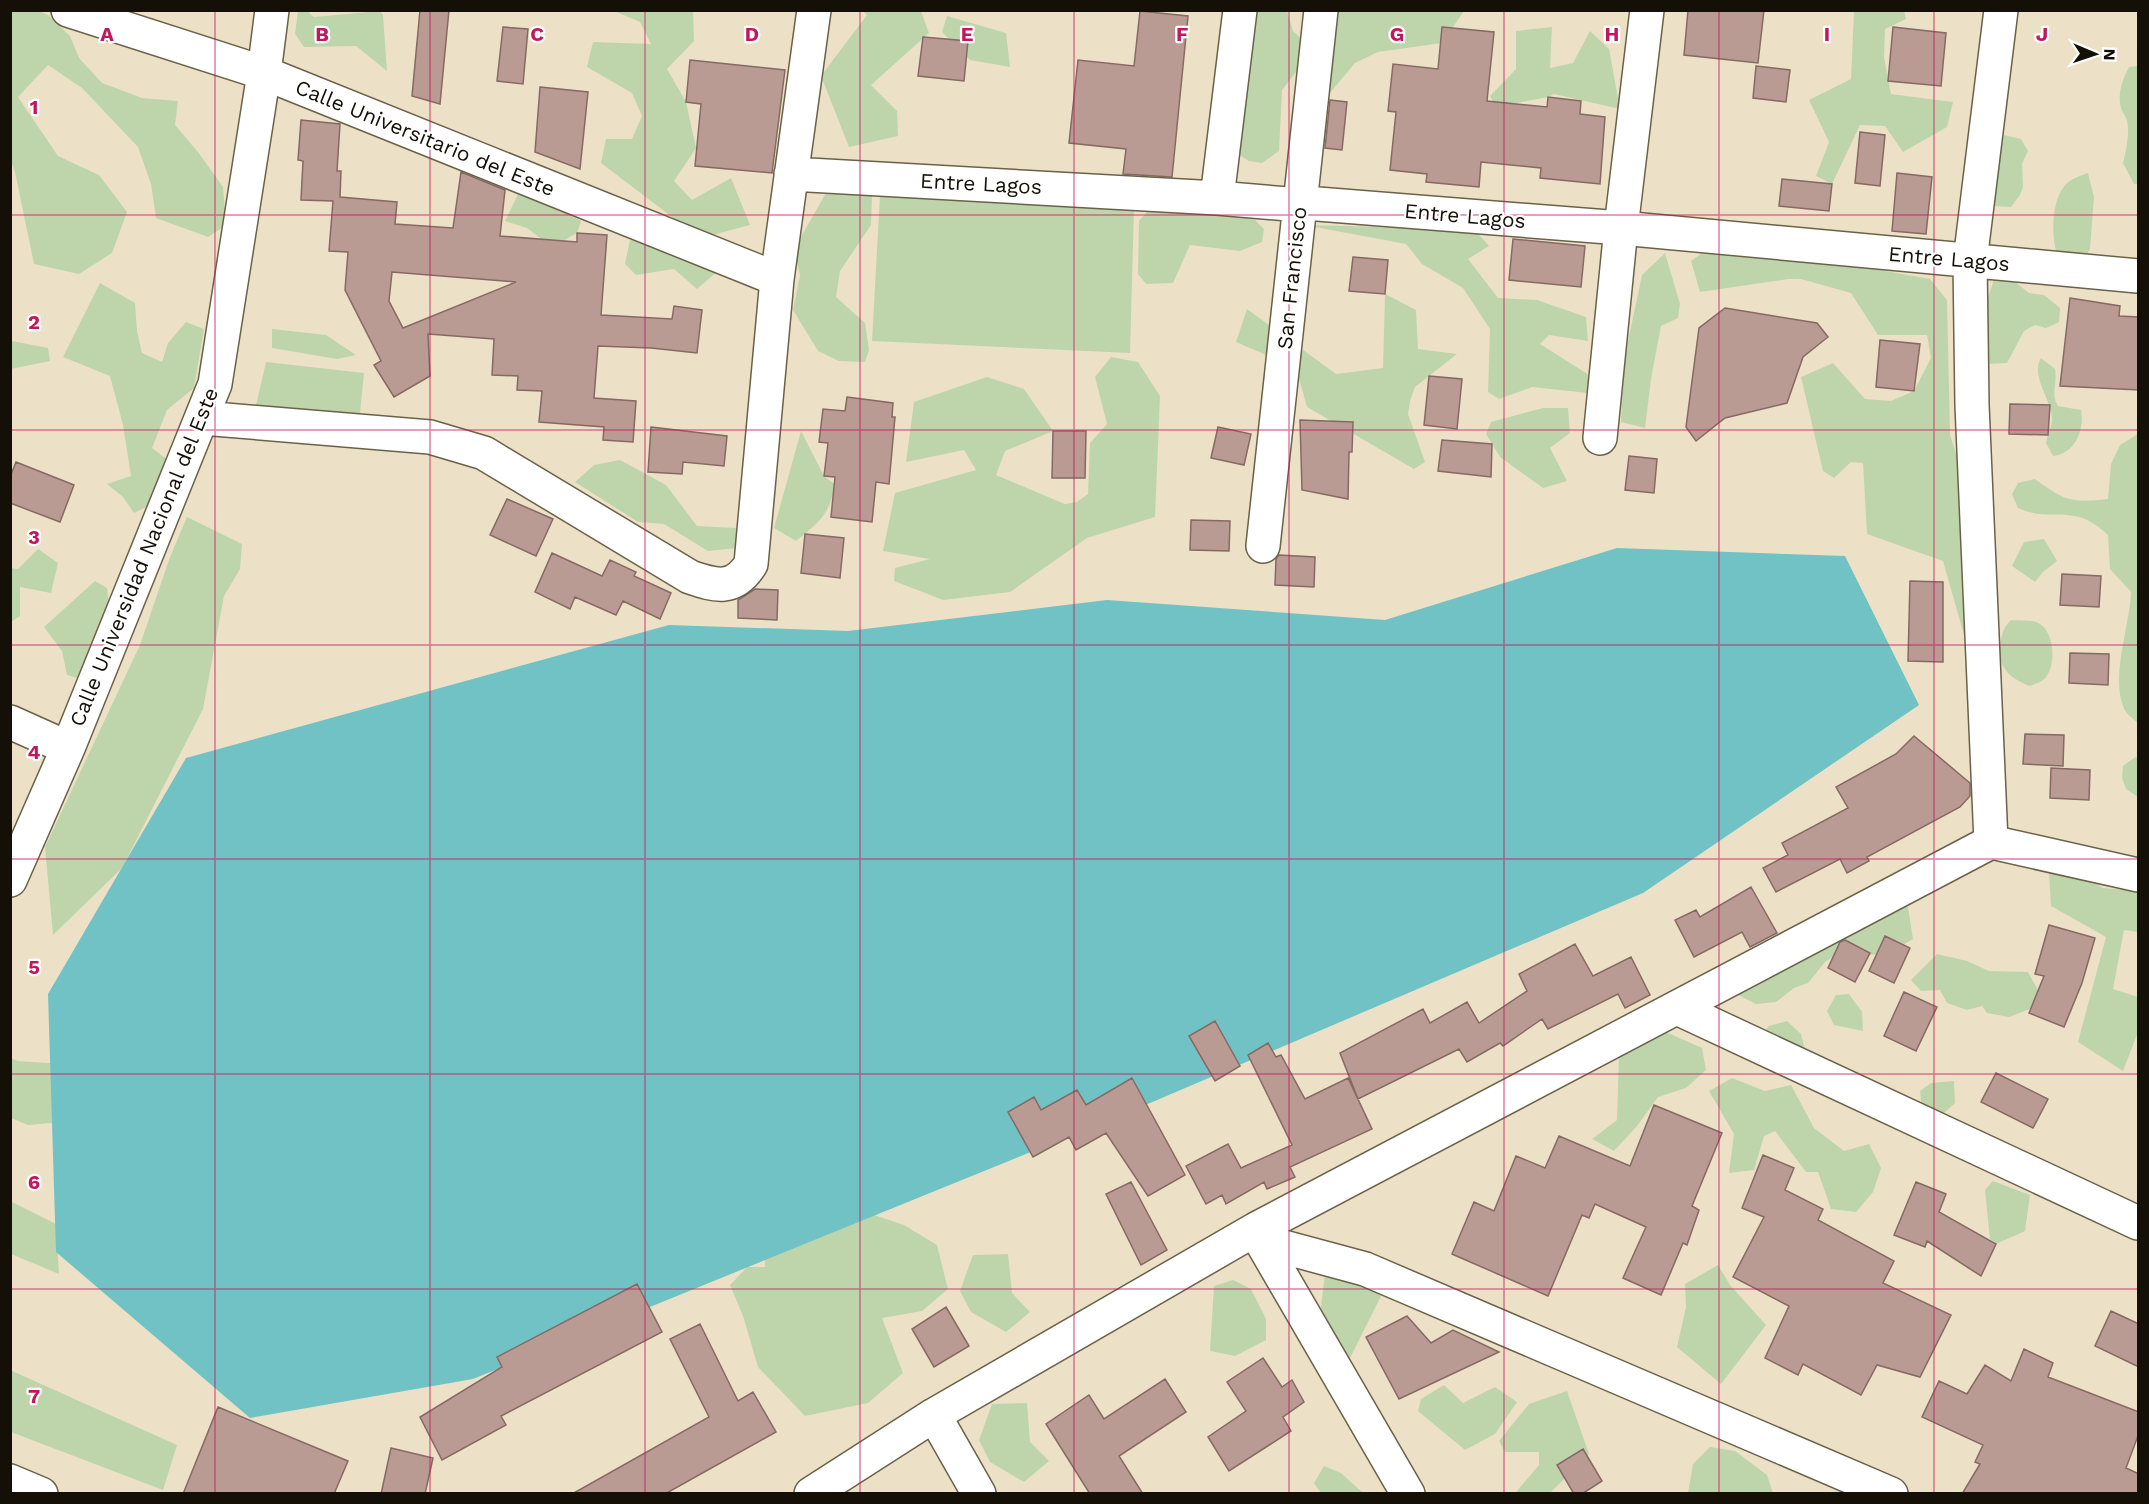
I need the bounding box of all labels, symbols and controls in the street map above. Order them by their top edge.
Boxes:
text: A [100,22,114,46]
text: B [315,22,329,46]
text: C [530,22,544,46]
text: D [745,22,759,46]
text: E [961,22,973,46]
text: F [1176,22,1188,46]
text: G [1390,22,1404,46]
text: H [1605,22,1619,46]
text: I [1824,22,1830,46]
text: J [2036,22,2048,46]
north arrow [2065,24,2125,84]
text: N [2100,48,2119,61]
street label: Calle Universitario del Este [292,74,559,201]
text: 1 [30,95,38,119]
street label: Entre Lagos [920,168,1043,199]
street label: Entre Lagos [1403,198,1527,233]
street label: San Francisco [1272,205,1311,350]
street label: Entre Lagos [1887,241,2011,276]
text: 2 [28,310,40,334]
street label: Calle Universidad Nacional del Este [64,384,223,730]
text: 3 [28,525,40,549]
text: 4 [28,740,41,764]
text: 5 [28,955,40,979]
text: 6 [28,1170,40,1194]
text: 7 [28,1384,40,1408]

